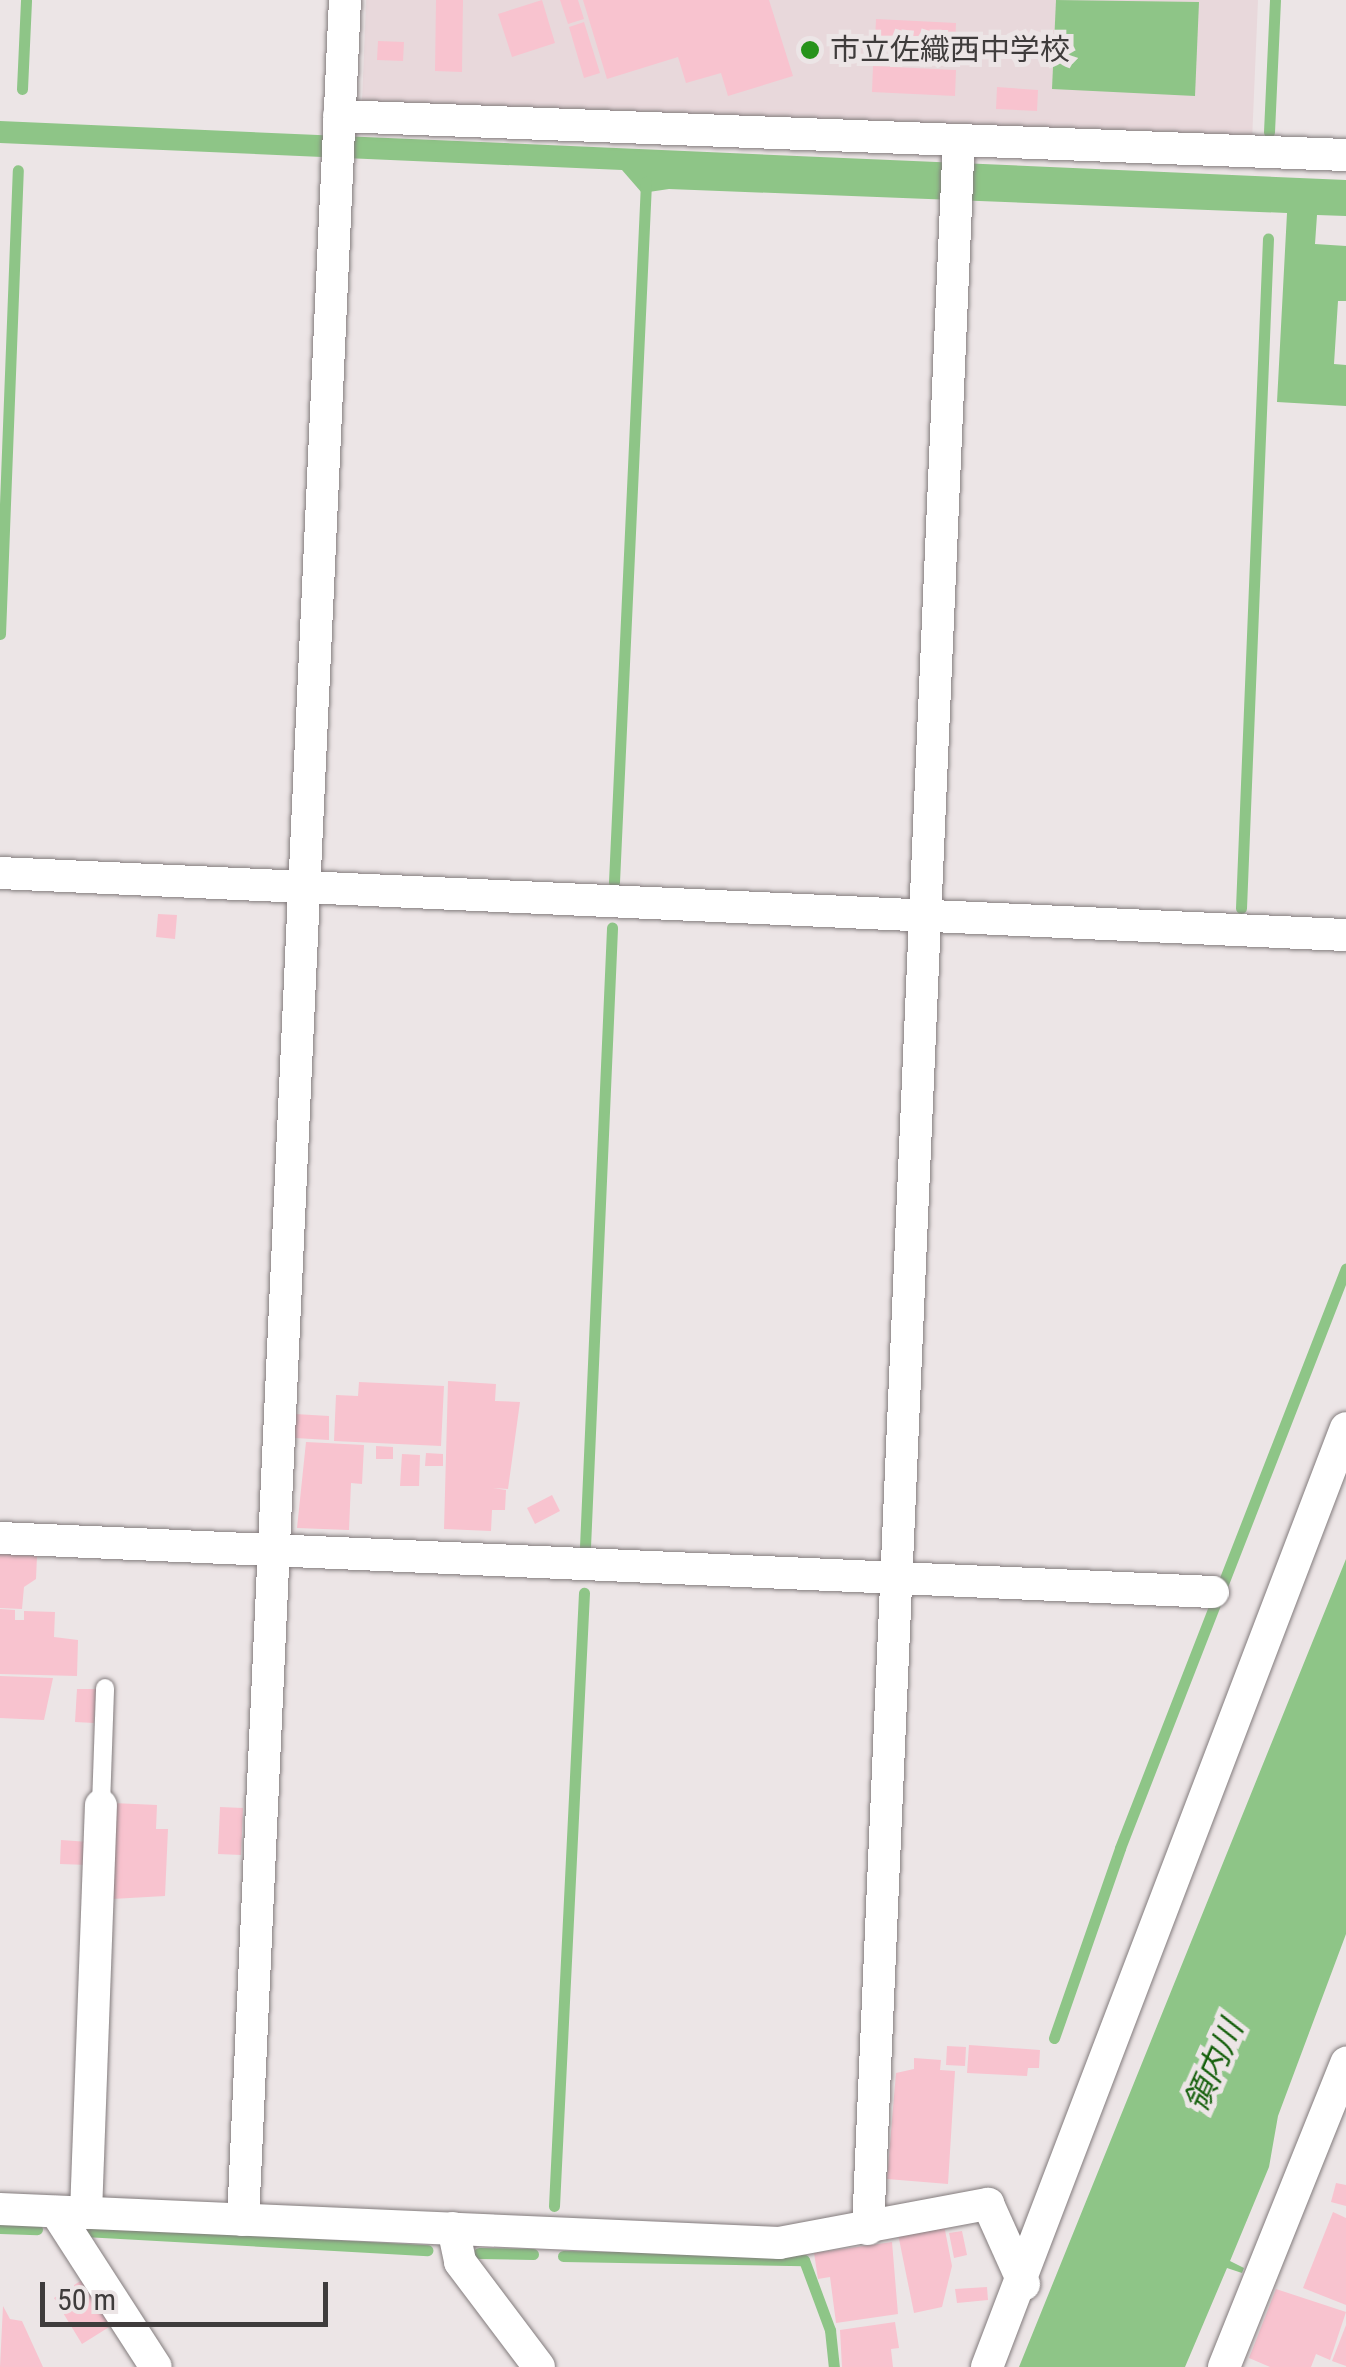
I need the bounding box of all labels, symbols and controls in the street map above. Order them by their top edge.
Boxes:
place label: 市立佐織西中学校 [830,32,1070,68]
marker: 市立佐織西中学校 [799,39,821,61]
water label: 領内川 [1177,2014,1251,2118]
scale bar [45,2262,332,2324]
text: 50 m [57,2282,116,2317]

